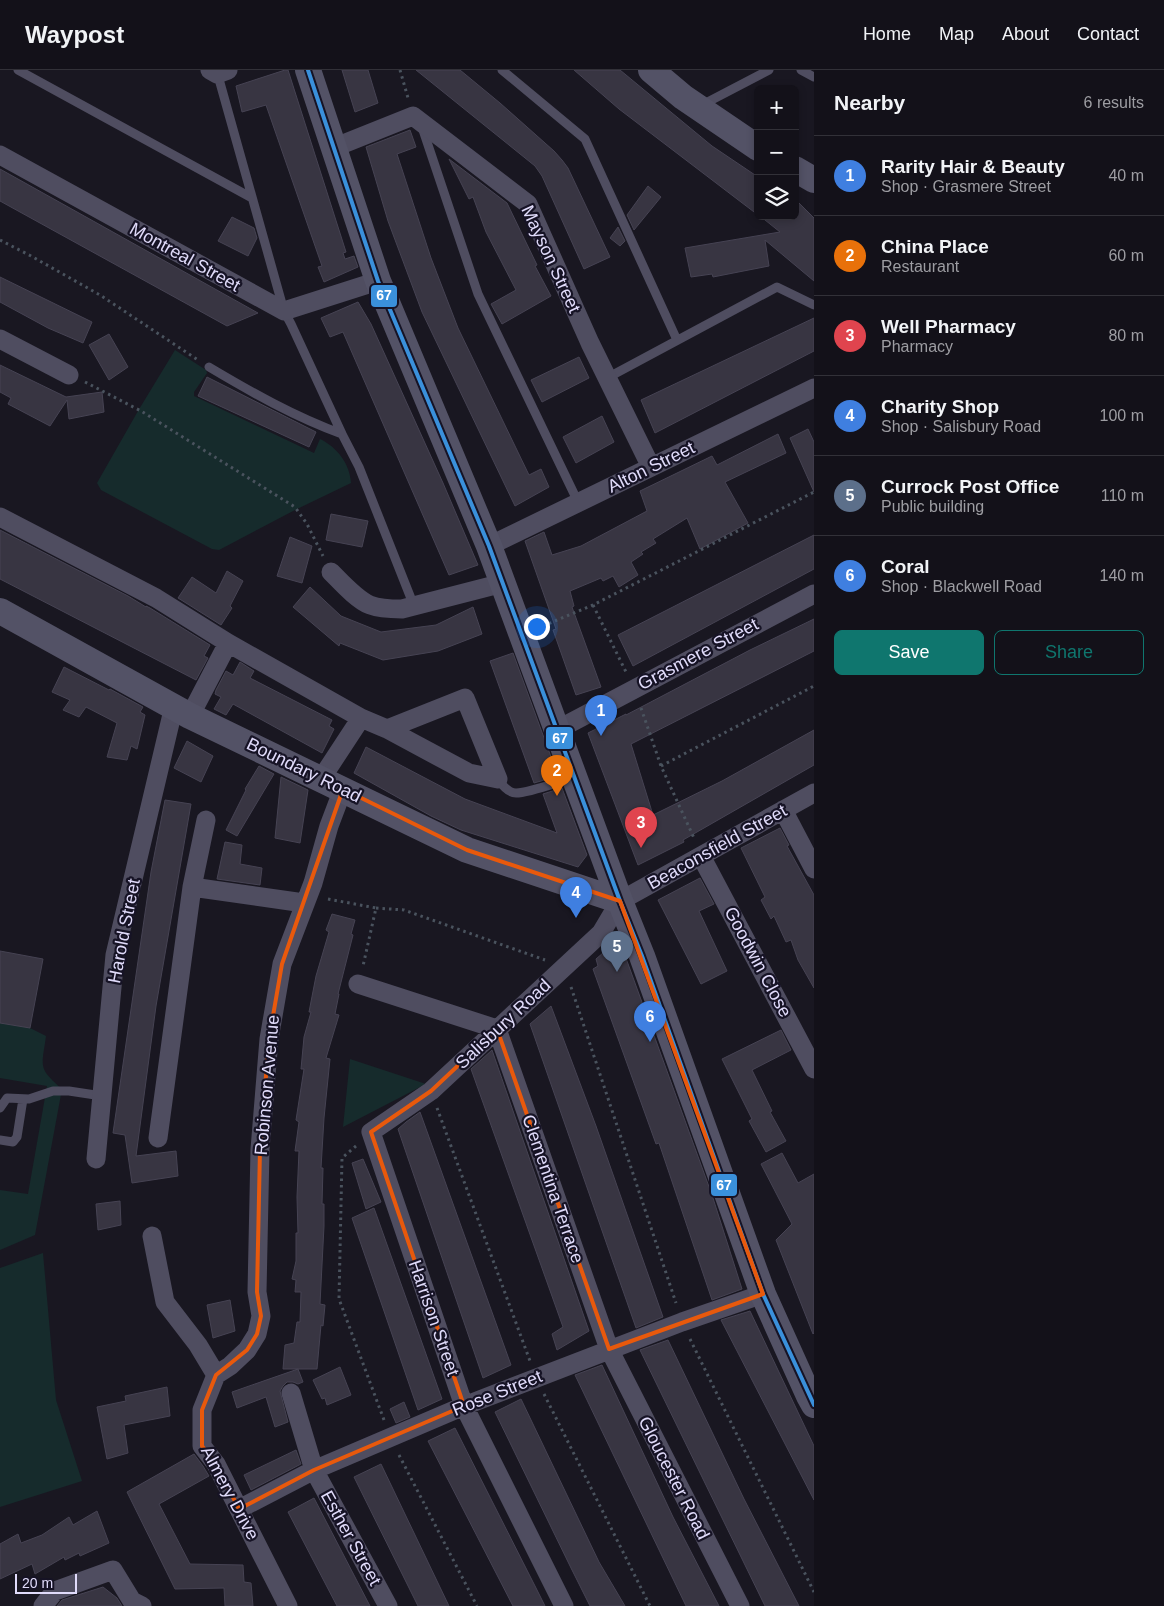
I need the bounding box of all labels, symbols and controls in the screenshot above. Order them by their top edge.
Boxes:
text: Waypost [25,21,124,48]
text: Home [863,24,911,44]
text: Map [939,24,974,44]
text: About [1002,24,1049,44]
text: Contact [1077,24,1139,44]
map controls [754,85,799,220]
button: + [754,85,799,130]
text: Nearby [834,91,905,114]
text: 6 results [1084,94,1144,111]
button: − [754,130,799,175]
text: Rarity Hair & Beauty [881,156,1065,177]
text: 1 [846,167,854,184]
text: 40 m [1108,167,1144,184]
button: layers [754,175,799,220]
text: Shop · Grasmere Street [881,178,1051,195]
street label: Mayson Street [517,202,585,316]
street label: Montreal Street [126,218,244,296]
text: China Place [881,236,989,257]
text: 2 [846,247,854,264]
text: 60 m [1108,247,1144,264]
text: Restaurant [881,258,959,275]
line badge: 67 [370,284,398,308]
text: 67 [376,287,392,303]
text: Well Pharmacy [881,316,1016,337]
text: 3 [846,327,854,344]
text: 80 m [1108,327,1144,344]
text: Pharmacy [881,338,953,355]
text: Charity Shop [881,396,999,417]
text: 4 [846,407,854,424]
text: 100 m [1100,407,1144,424]
text: Shop · Salisbury Road [881,418,1041,435]
street label: Alton Street [604,437,698,497]
text: Currock Post Office [881,476,1059,497]
text: 5 [846,487,854,504]
text: 110 m [1101,487,1144,504]
text: Public building [881,498,984,515]
text: Coral [881,556,930,577]
text: 6 [846,567,854,584]
text: 140 m [1100,567,1144,584]
text: Shop · Blackwell Road [881,578,1042,595]
your location [524,614,550,640]
street label: Grasmere Street [635,614,761,694]
button: Save [834,630,984,675]
button: Share [994,630,1144,675]
pin: 1 [585,695,617,736]
line badge: 67 [545,726,574,750]
text: 67 [552,730,568,746]
street label: Boundary Road [243,734,365,806]
pin: 2 [541,755,573,796]
street label: Beaconsfield Street [644,800,790,894]
pin: 3 [625,807,657,848]
street label: Harold Street [104,877,144,985]
pin: 4 [560,877,592,918]
street label: Goodwin Close [721,903,795,1021]
pin: 5 [601,931,633,972]
street label: Salisbury Road [452,975,554,1073]
pin: 6 [634,1001,666,1042]
street label: Robinson Avenue [251,1014,283,1156]
street label: Clementina Terrace [518,1112,588,1266]
line badge: 67 [710,1173,738,1197]
text: 67 [716,1177,732,1193]
street label: Harrison Street [405,1258,463,1378]
street label: Rose Street [449,1366,545,1420]
street label: Gloucester Road [634,1413,714,1543]
street label: Almery Drive [197,1443,263,1543]
street label: Esther Street [317,1487,385,1589]
scale bar [15,1571,78,1594]
text: 20 m [22,1575,53,1591]

